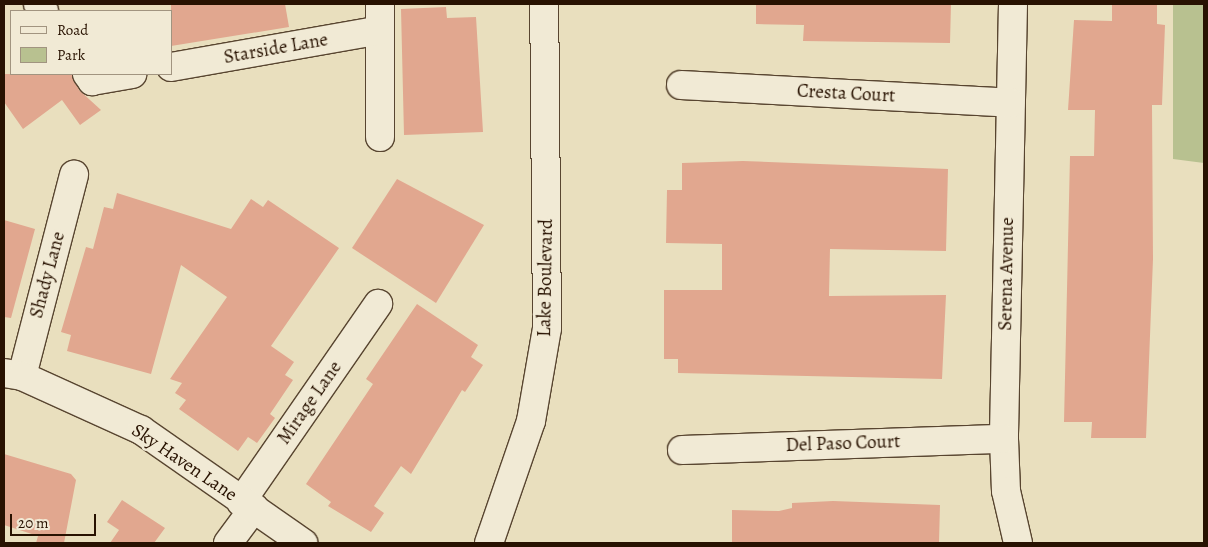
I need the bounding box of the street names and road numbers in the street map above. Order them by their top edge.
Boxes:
street label: Starside Lane [222,29,330,69]
street label: Cresta Court [796,80,896,108]
street label: Serena Avenue [995,217,1019,331]
street label: Lake Boulevard [534,219,558,337]
street label: Shady Lane [26,229,70,321]
street label: Mirage Lane [273,357,347,449]
street label: Sky Haven Lane [127,419,241,507]
street label: Del Paso Court [785,431,901,457]

